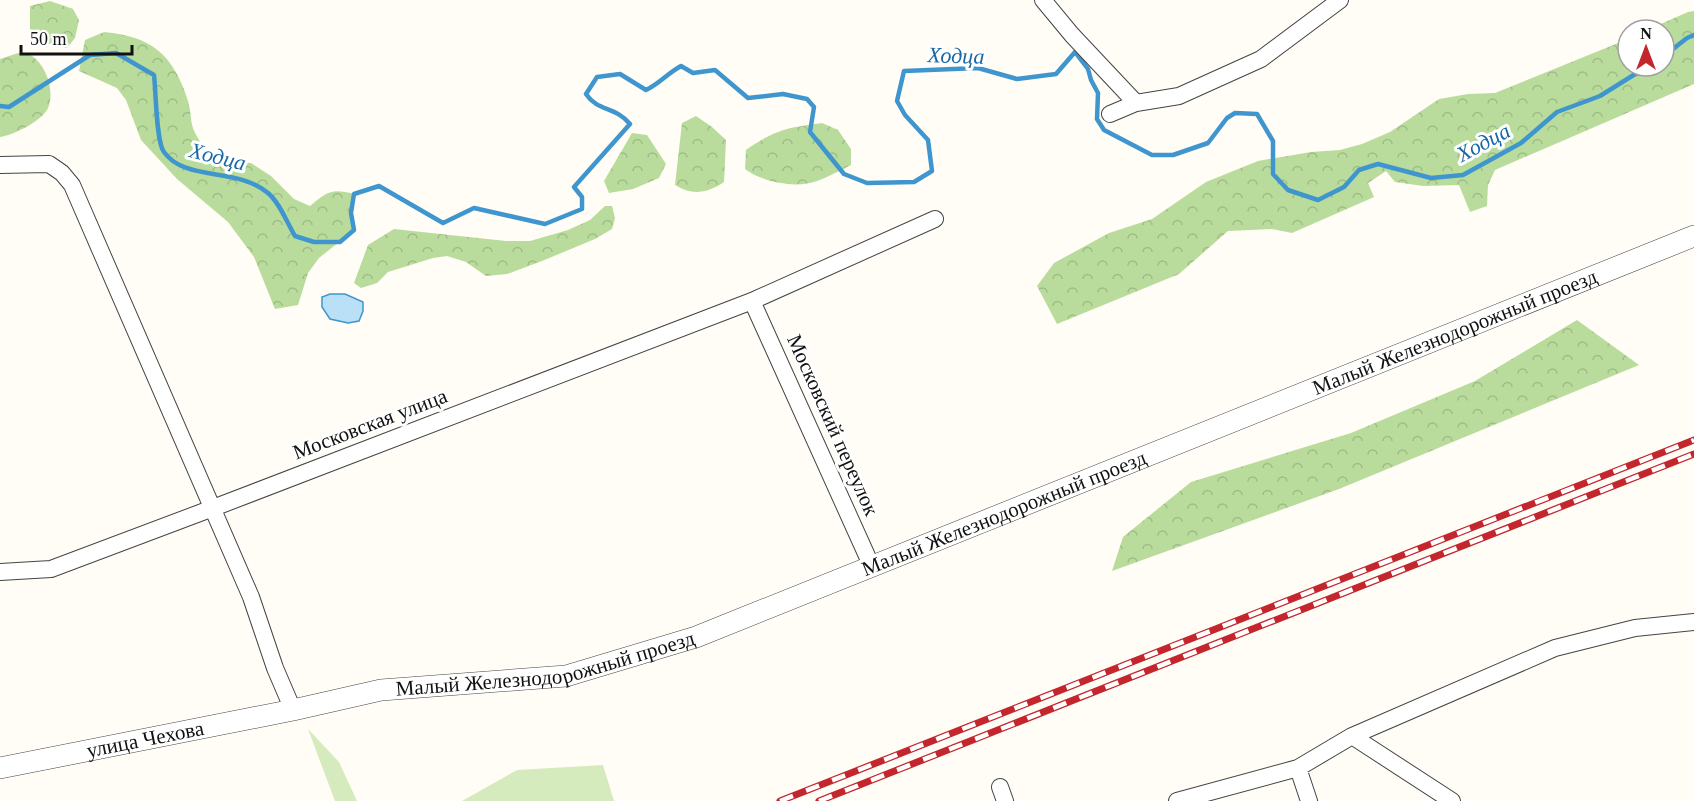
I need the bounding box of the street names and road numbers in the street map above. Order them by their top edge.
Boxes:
street label: Малый Железнодорожный проезд [1309,264,1601,400]
street label: Московский переулок [782,331,884,520]
street label: Московская улица [290,383,451,464]
street label: Малый Железнодорожный проезд [858,445,1150,581]
street label: Малый Железнодорожный проезд [395,626,698,701]
street label: улица Чехова [84,716,207,763]

